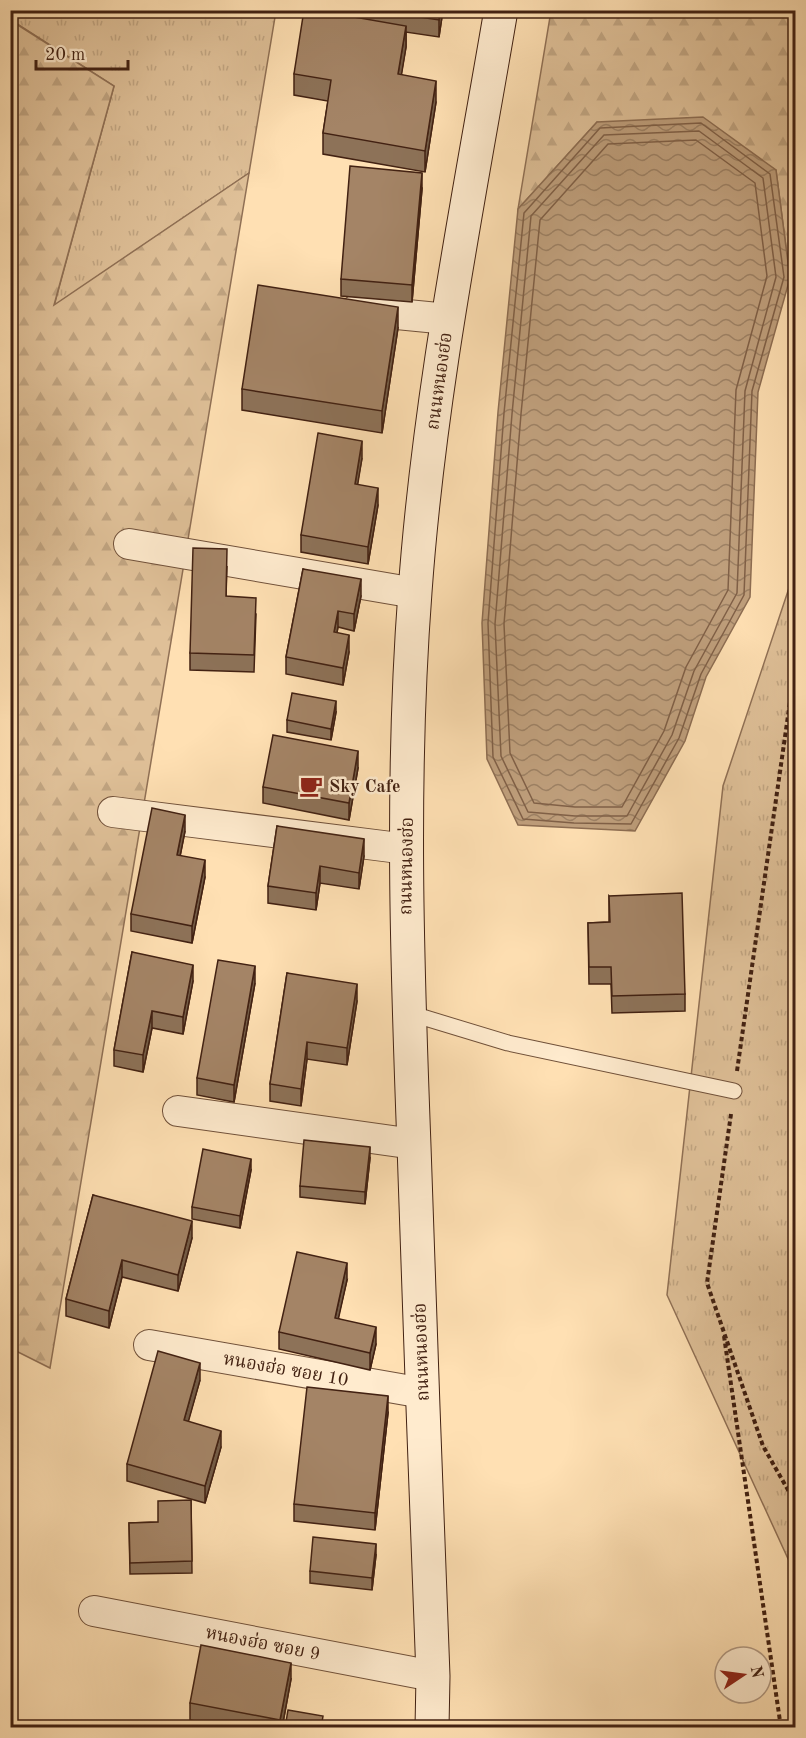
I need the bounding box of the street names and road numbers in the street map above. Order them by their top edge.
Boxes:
street label: ถนนหนองฮ่อ [422,331,456,431]
street label: ถนนหนองฮ่อ [395,817,417,915]
street label: ถนนหนองฮ่อ [409,1303,433,1401]
street label: หนองฮ่อ ซอย 10 [222,1348,350,1390]
street label: หนองฮ่อ ซอย 9 [204,1622,322,1664]

